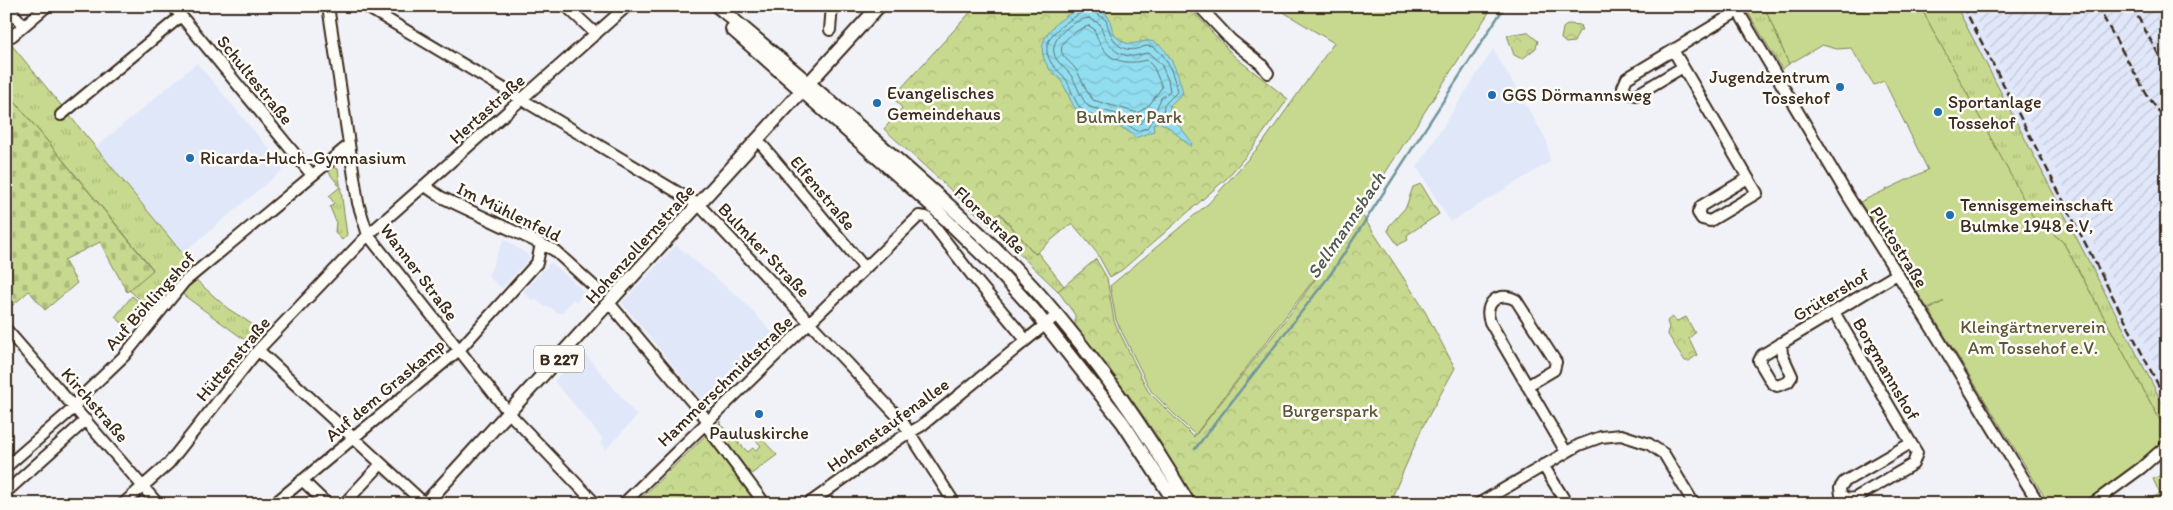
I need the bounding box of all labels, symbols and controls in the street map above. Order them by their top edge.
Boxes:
street label: Schultestraße [212,31,298,129]
place label: Jugendzentrum Tossehof [1709,66,1831,109]
street label: Hertastraße [445,69,529,149]
marker: Jugendzentrum Tossehof [1834,81,1846,93]
place label: Evangelisches Gemeindehaus [887,82,1001,125]
place label: GGS Dörmannsweg [1502,84,1652,106]
marker: GGS Dörmannsweg [1486,89,1498,101]
place label: Sportanlage Tossehof [1948,91,2042,134]
marker: Evangelisches Gemeindehaus [871,97,883,109]
park label: Bulmker Park [1076,106,1183,128]
marker: Sportanlage Tossehof [1932,106,1944,118]
place label: Ricarda-Huch-Gymnasium [200,147,406,169]
street label: Elfenstraße [785,151,861,235]
marker: Ricarda-Huch-Gymnasium [184,152,196,164]
water label: Sellmannsbach [1302,167,1391,283]
street label: Im Mühlenfeld [453,177,565,247]
street label: Hohenzollernstraße [580,180,700,308]
street label: Florastraße [950,181,1030,259]
place label: Tennisgemeinschaft Bulmke 1948 e.V, [1960,194,2114,237]
street label: Bulmker Straße [713,198,815,302]
street label: Plutostraße [1865,202,1933,292]
marker: Tennisgemeinschaft Bulmke 1948 e.V, [1944,209,1956,221]
street label: Wanner Straße [375,219,463,325]
street label: Auf Böhlingshof [100,247,200,355]
street label: Grütershof [1789,264,1873,326]
street label: Hammerschmidtstraße [653,311,797,451]
street label: Hüttenstraße [191,312,275,406]
street label: Borgmannshof [1848,314,1924,424]
park label: Kleingärtnerverein Am Tossehof e.V. [1960,316,2106,359]
street label: Auf dem Graskamp [321,334,449,446]
road number: B 227 [534,346,584,372]
street label: Kirchstraße [57,363,133,447]
street label: Hohenstaufenallee [823,373,953,477]
park label: Burgerspark [1282,400,1379,422]
marker: Pauluskirche [753,408,765,420]
place label: Pauluskirche [709,422,809,444]

